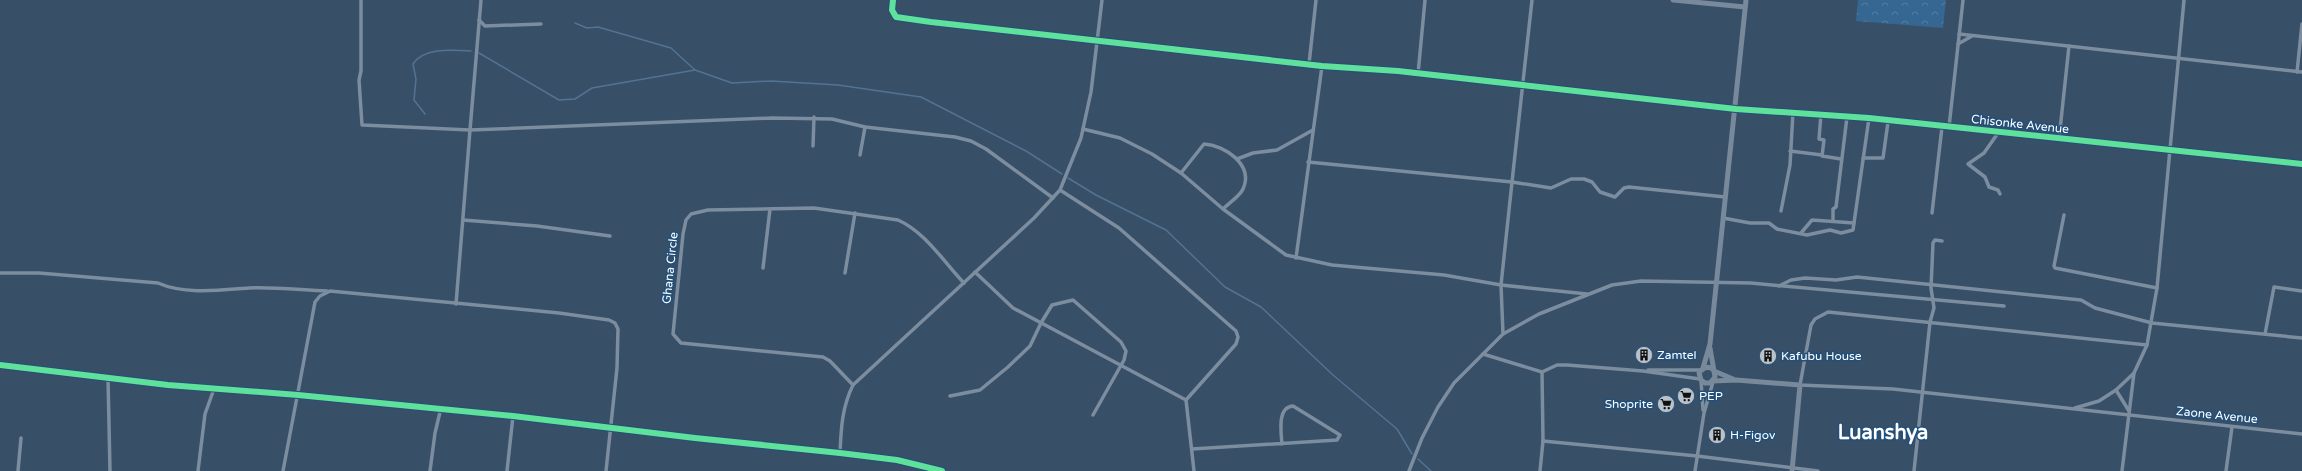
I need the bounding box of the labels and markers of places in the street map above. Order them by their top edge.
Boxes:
building icon: Zamtel [1634,345,1654,365]
building icon: Kafubu House [1758,346,1778,366]
place label: Zamtel [1657,348,1697,362]
place label: Kafubu House [1781,349,1862,363]
supermarket icon: PEP [1676,386,1696,406]
place label: PEP [1699,389,1723,403]
supermarket icon: Shoprite [1656,394,1676,414]
place label: Shoprite [1605,397,1653,411]
building icon: H-Figov [1707,425,1727,445]
place label: H-Figov [1730,428,1776,442]

